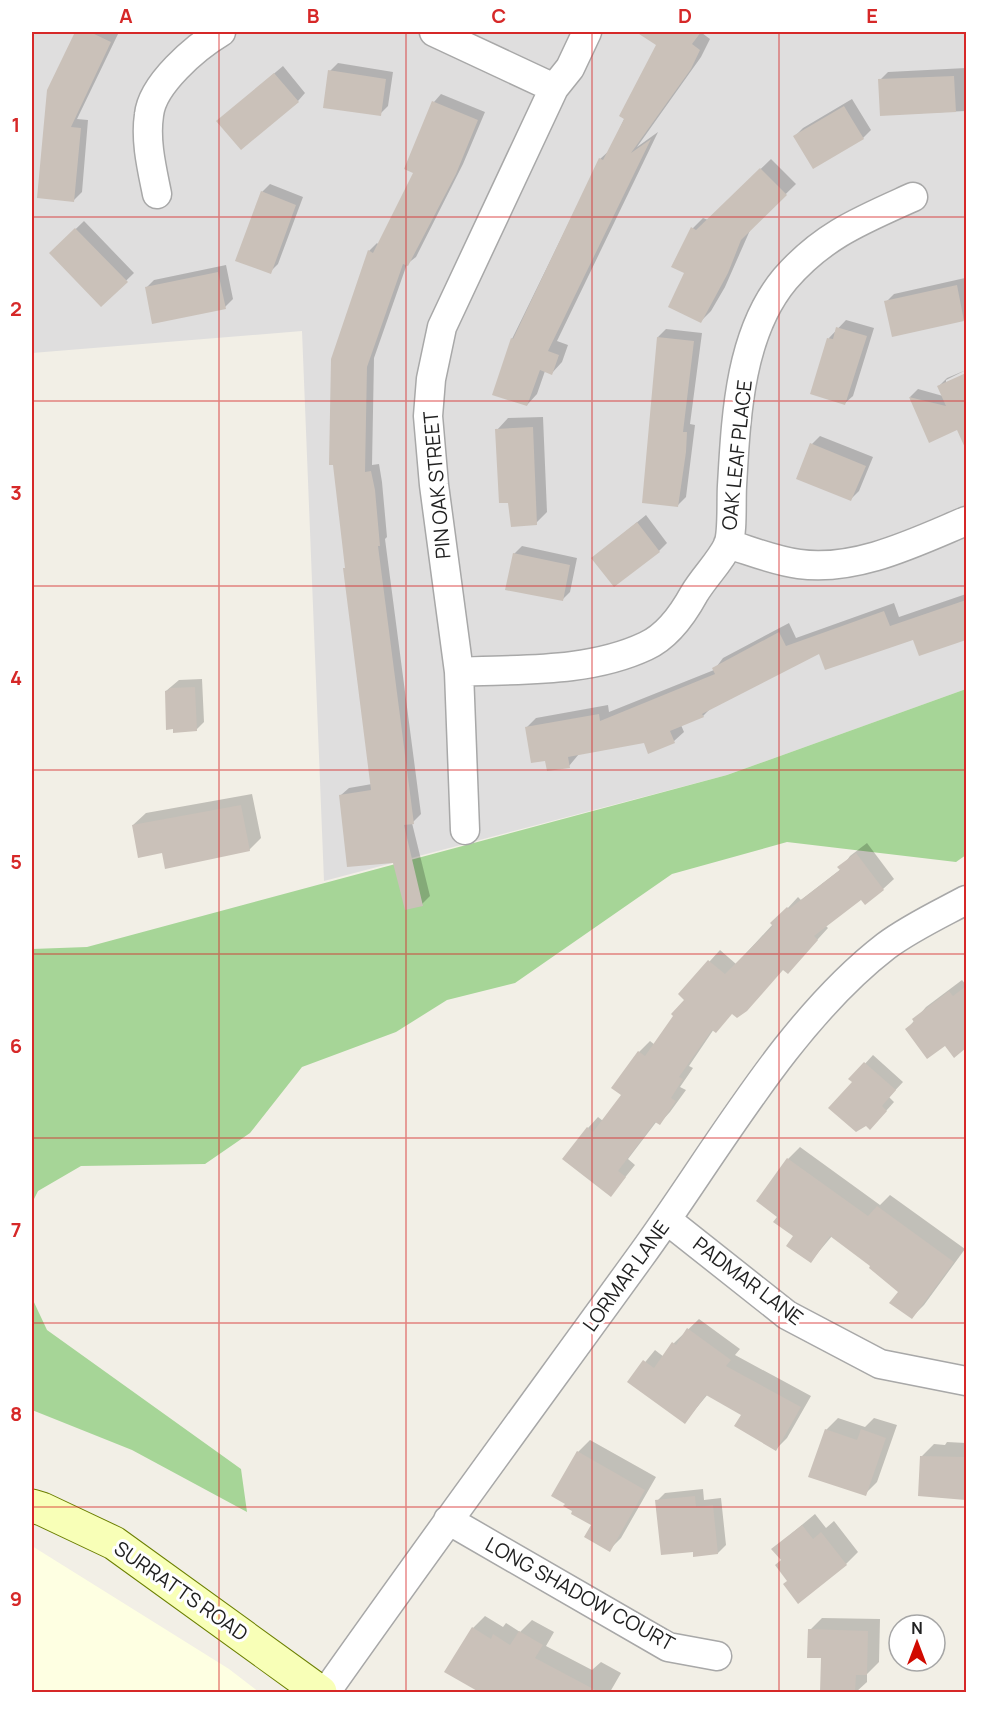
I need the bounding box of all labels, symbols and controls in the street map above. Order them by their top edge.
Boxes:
text: A [119,2,133,29]
text: B [307,2,320,29]
text: C [492,2,506,29]
text: D [678,2,692,29]
text: E [866,2,878,29]
text: 1 [12,111,20,138]
text: 2 [10,295,22,322]
street label: OAK LEAF PLACE [715,379,758,531]
street label: PIN OAK STREET [417,410,456,560]
text: 3 [10,479,22,506]
text: 4 [10,664,22,691]
text: 5 [10,848,22,875]
text: 6 [10,1032,22,1059]
street label: LORMAR LANE [576,1215,675,1337]
text: 7 [11,1216,21,1243]
street label: PADMAR LANE [688,1230,809,1331]
text: 8 [10,1400,22,1427]
street label: LONG SHADOW COURT [481,1530,680,1657]
street label: SURRATTS ROAD [109,1534,253,1647]
text: 9 [10,1585,22,1612]
north arrow [887,1613,947,1673]
text: N [911,1617,923,1639]

